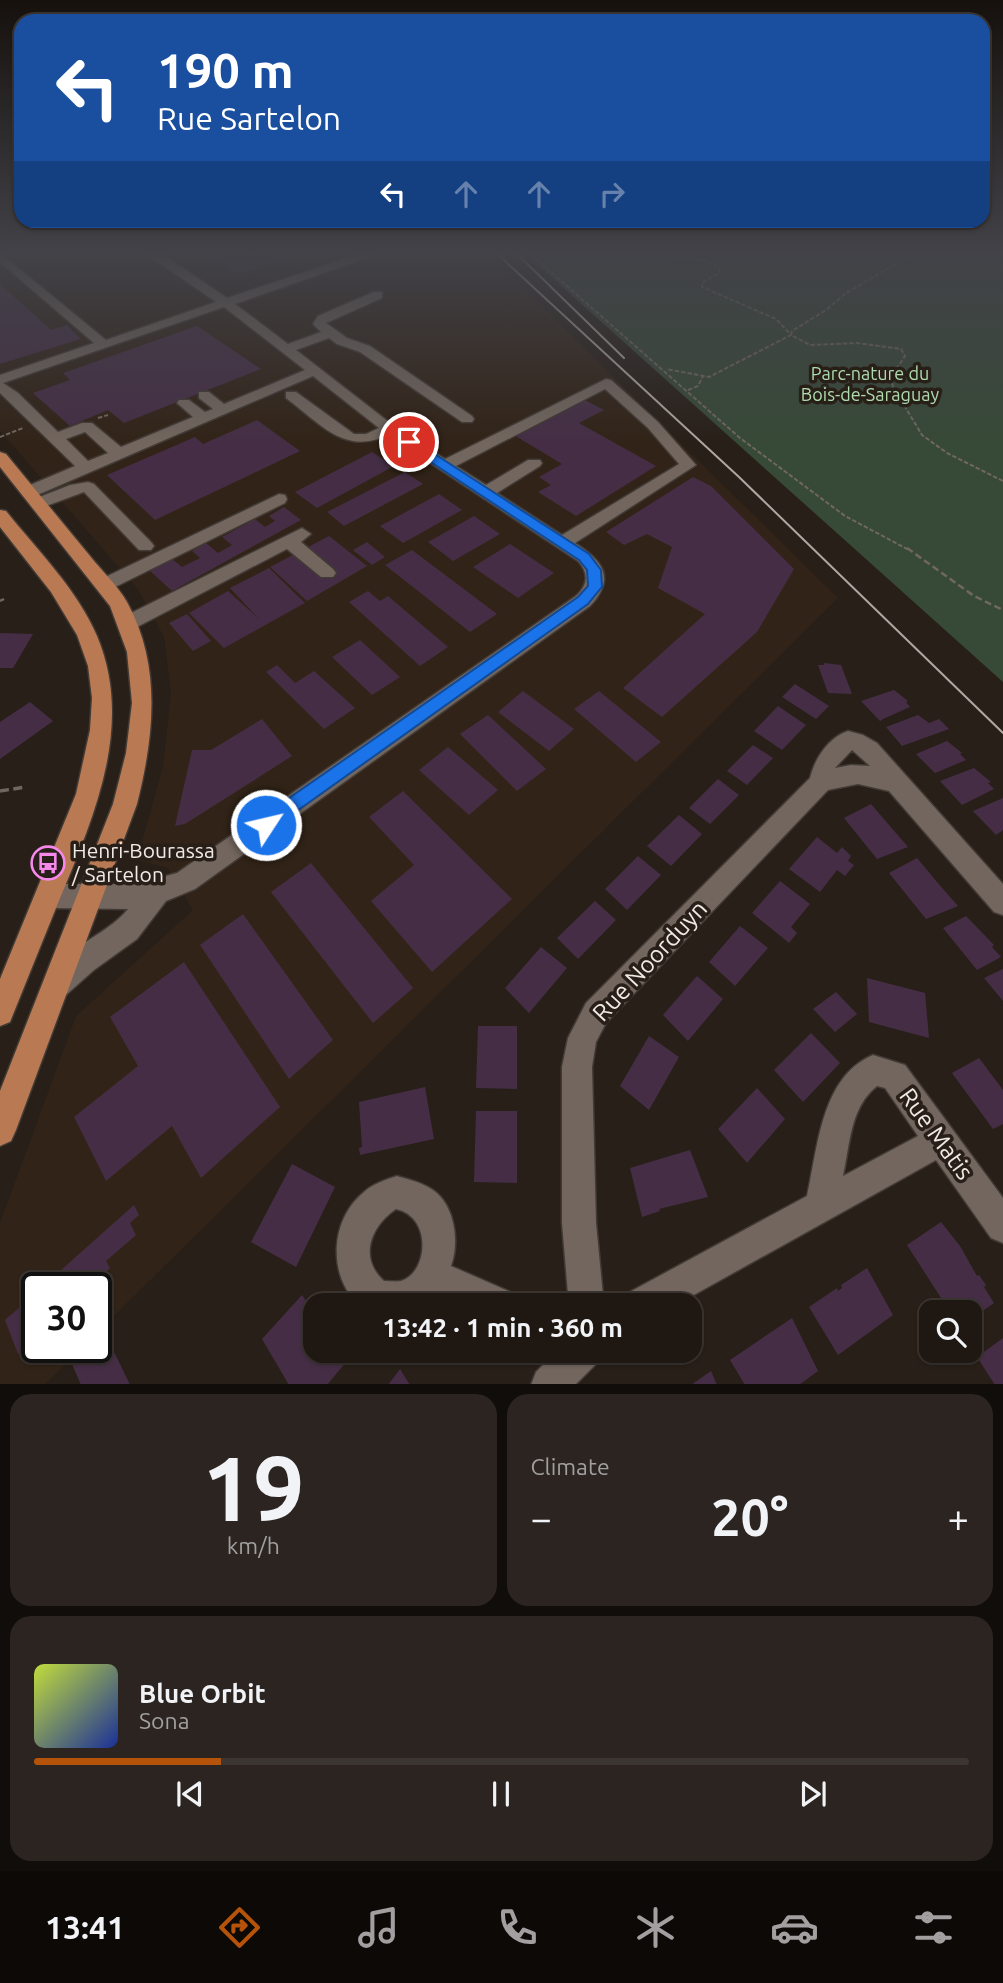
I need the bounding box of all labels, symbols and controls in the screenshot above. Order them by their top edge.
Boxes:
icon: left [42,42,133,133]
text: 190 m [157,42,294,97]
text: Rue Sartelon [157,100,341,136]
icon: left [374,175,412,213]
icon: ahead [447,175,485,213]
icon: ahead [520,175,558,213]
icon: right [593,175,631,213]
park label: Parc-nature du Bois-de-Saraguay [801,363,939,404]
pin [379,412,439,472]
icon: arrive [390,423,428,461]
position arrow [229,788,303,862]
place label: Henri-Bourassa / Sartelon [71,838,215,886]
bus stop icon: Henri-Bourassa / Sartelon [29,844,67,882]
street label: Rue Noorduyn [587,895,712,1026]
street label: Rue Matis [894,1083,979,1185]
speed limit sign: 30 [21,1272,112,1363]
map controls [919,1300,982,1363]
button: search [919,1300,982,1363]
text: 13:42 · 1 min · 360 m [382,1313,623,1342]
text: 19 [202,1436,305,1538]
text: Climate [531,1454,610,1479]
text: 20° [711,1488,788,1546]
text: − [531,1497,552,1539]
text: + [948,1497,969,1539]
text: km/h [227,1533,280,1558]
text: Blue Orbit [139,1679,266,1708]
text: Sona [139,1708,189,1733]
icon: previous [171,1775,209,1813]
icon: pause [482,1775,520,1813]
icon: next [794,1775,832,1813]
icon: directions [215,1903,264,1952]
icon: music [354,1903,403,1952]
icon: phone [493,1903,542,1952]
icon: climate [631,1903,680,1952]
icon: car [770,1903,819,1952]
icon: filters [909,1903,958,1952]
text: 13:41 [45,1909,125,1945]

